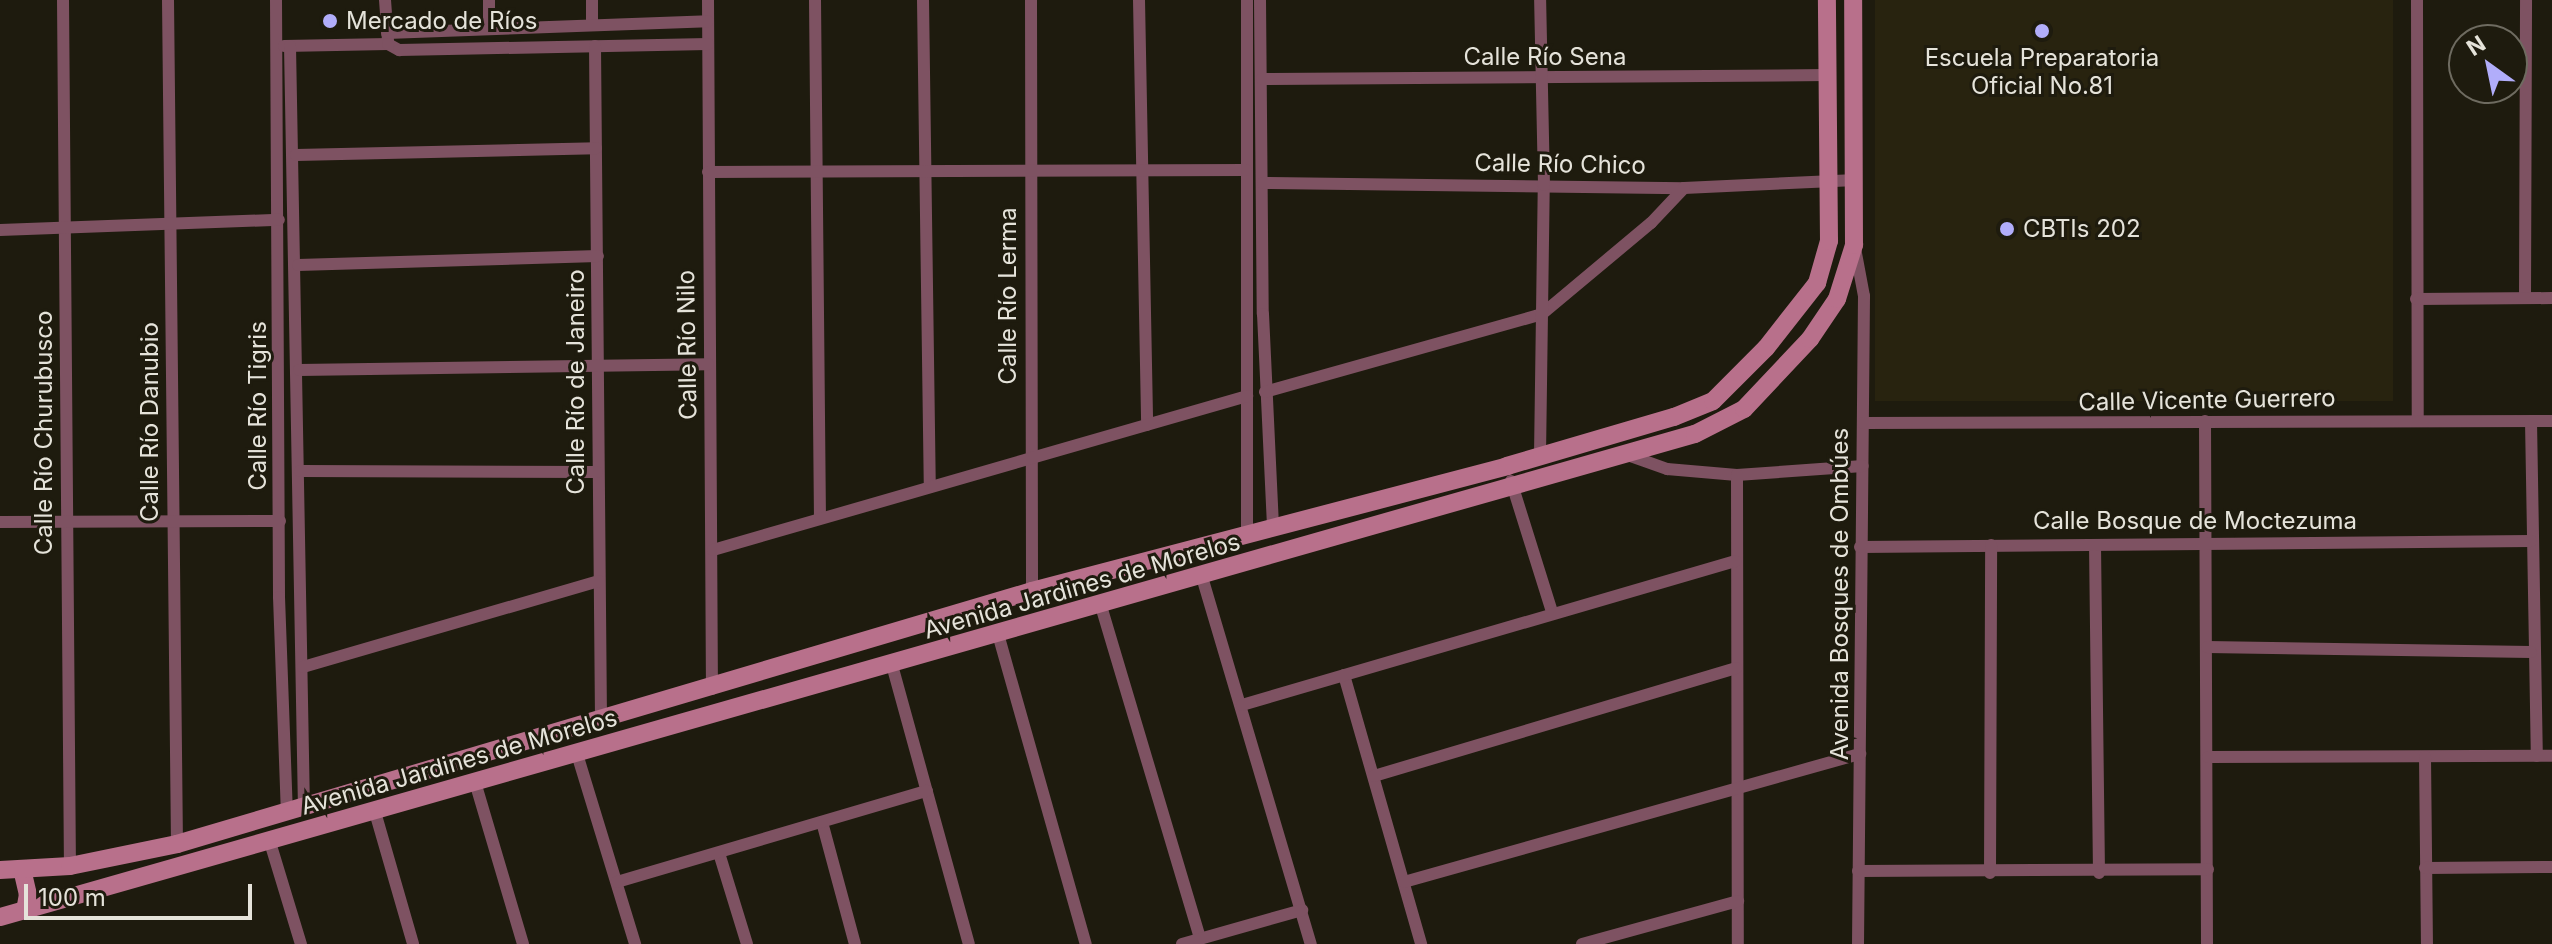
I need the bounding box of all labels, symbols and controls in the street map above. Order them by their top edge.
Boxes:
place label: Mercado de Ríos [346,7,537,35]
marker: Mercado de Ríos [321,12,339,30]
marker: Escuela Preparatoria Oficial No.81 [2033,22,2051,40]
north arrow [2448,24,2528,104]
text: N [2462,30,2490,61]
street label: Calle Río Sena [1464,43,1626,71]
place label: Escuela Preparatoria Oficial No.81 [1925,44,2159,100]
street label: Calle Río Chico [1474,148,1646,180]
street label: Calle Río Lerma [994,207,1022,385]
place label: CBTIs 202 [2023,215,2141,243]
marker: CBTIs 202 [1998,220,2016,238]
street label: Calle Río de Janeiro [562,269,590,495]
street label: Calle Río Nilo [671,270,703,420]
street label: Calle Río Churubusco [30,311,58,555]
street label: Calle Río Tigris [244,321,272,491]
street label: Calle Río Danubio [136,322,164,522]
street label: Calle Vicente Guerrero [2078,383,2336,417]
street label: Avenida Bosques de Ombúes [1826,428,1854,760]
street label: Calle Bosque de Moctezuma [2033,507,2357,535]
street label: Avenida Jardines de Morelos [920,527,1244,645]
street label: Avenida Jardines de Morelos [297,703,621,821]
scale bar [28,868,256,918]
text: 100 m [38,883,106,912]

